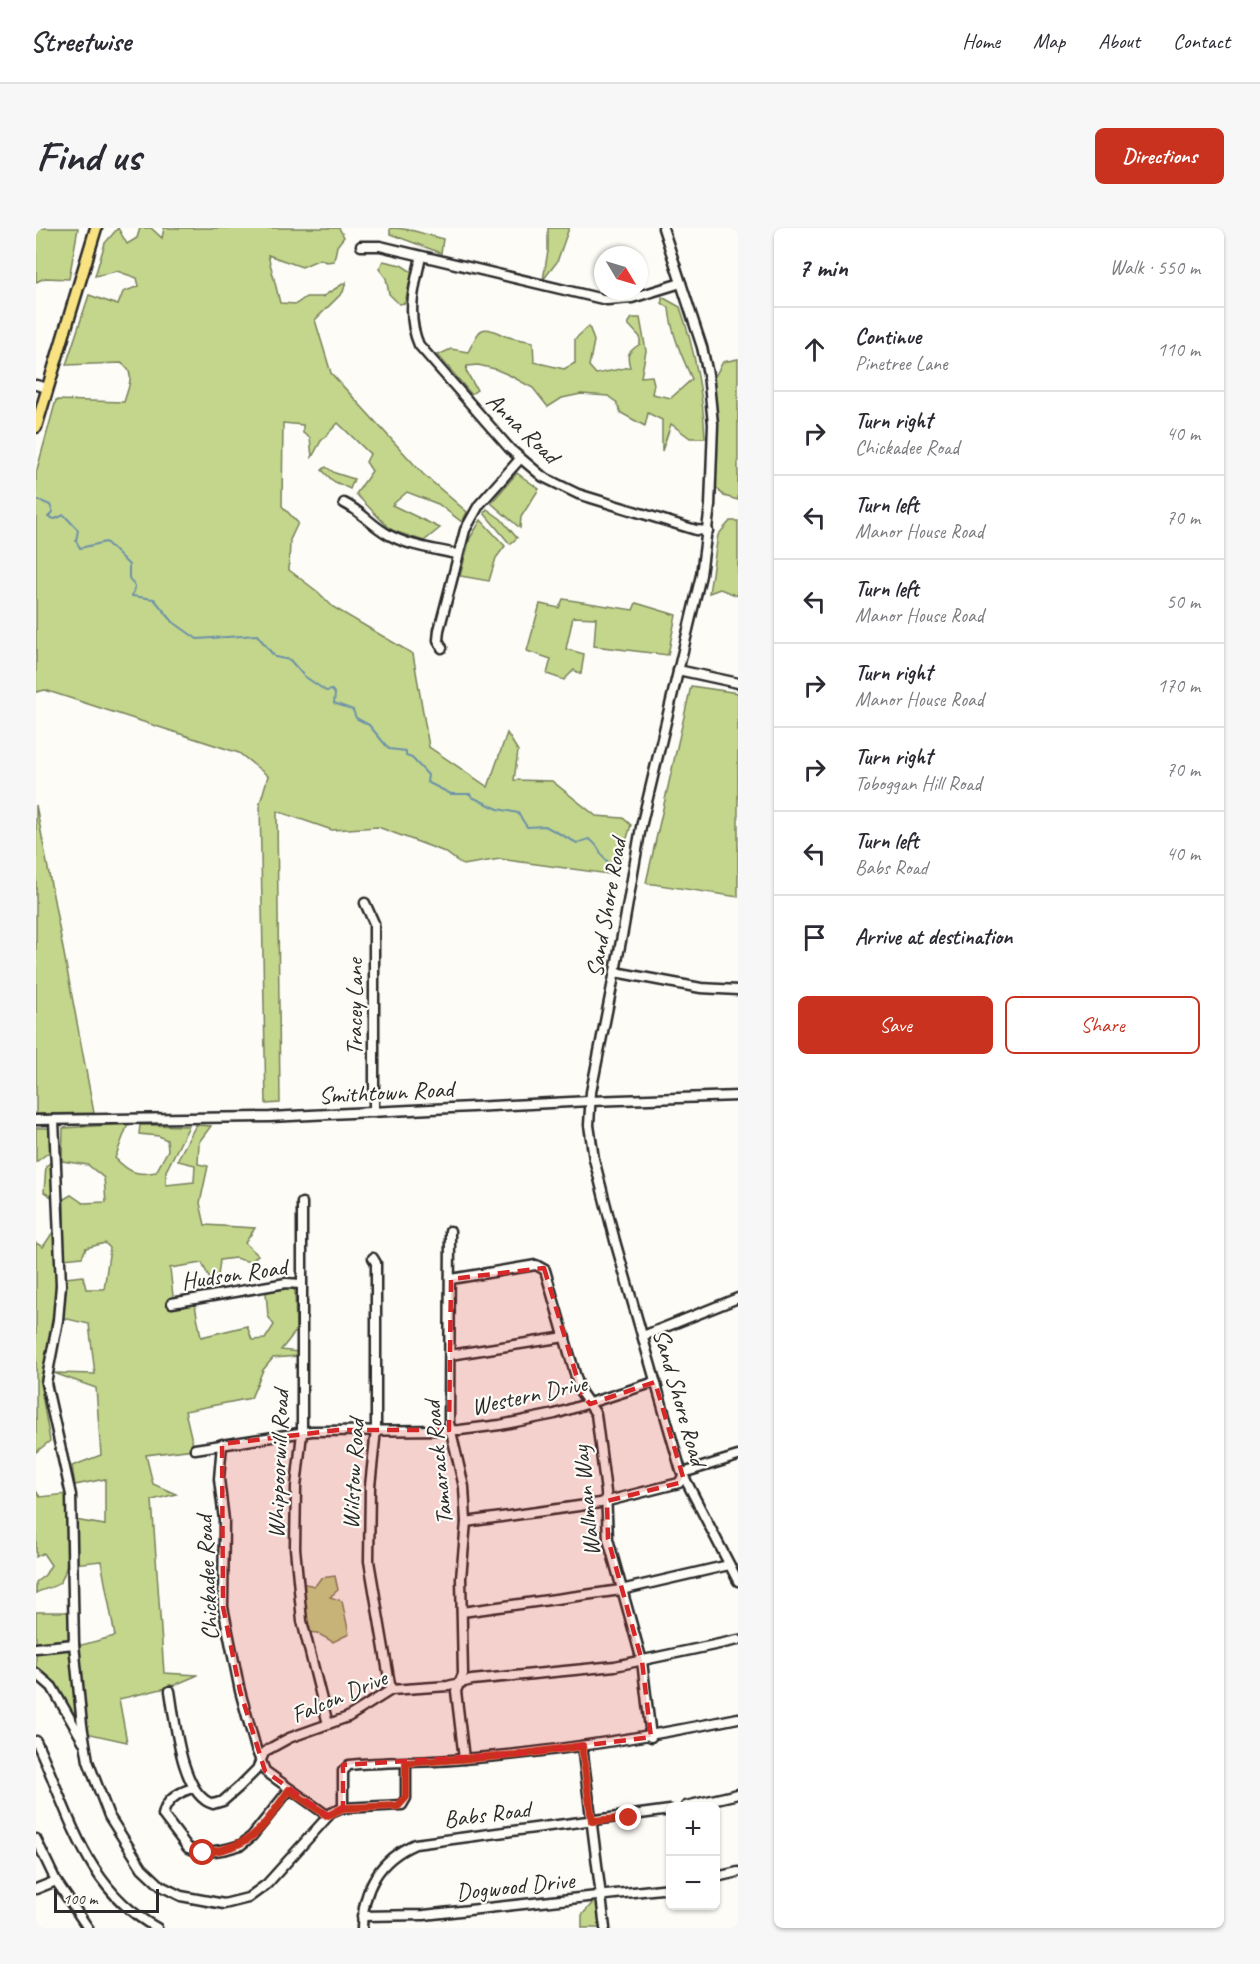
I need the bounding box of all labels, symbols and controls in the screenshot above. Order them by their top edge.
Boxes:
text: Streetwise [30,24,131,59]
text: Home [962,28,1000,54]
text: Map [1033,28,1065,54]
text: About [1098,28,1140,54]
text: Contact [1173,28,1230,54]
button: Directions [1095,128,1224,184]
text: Find us [36,130,141,183]
north arrow [594,246,648,300]
text: 7 min [798,251,848,284]
text: Walk · 550 m [1110,255,1200,280]
text: Continue [855,323,921,351]
icon: ahead [798,333,831,366]
text: 110 m [1157,337,1200,362]
text: Pinetree Lane [855,351,947,376]
street label: Anna Road [480,386,568,473]
text: Turn right [855,407,932,435]
icon: right [798,417,831,450]
text: 40 m [1166,421,1200,446]
text: Chickadee Road [855,435,959,460]
text: Turn left [855,491,919,519]
icon: left [798,501,831,534]
text: 70 m [1166,505,1200,530]
text: Manor House Road [855,519,984,544]
text: Turn left [855,575,919,603]
icon: left [798,585,831,618]
text: 50 m [1166,589,1200,614]
text: Manor House Road [855,603,984,628]
text: Turn right [855,659,932,687]
icon: right [798,669,831,702]
text: 170 m [1157,673,1200,698]
text: Manor House Road [855,687,984,712]
text: Turn right [855,743,932,771]
icon: right [798,753,831,786]
text: 70 m [1166,757,1200,782]
text: Toboggan Hill Road [855,771,981,796]
text: Turn left [855,827,919,855]
street label: Sand Shore Road [579,833,634,980]
icon: left [798,837,831,870]
text: 40 m [1166,841,1200,866]
text: Babs Road [855,855,928,880]
icon: arrive [798,921,831,954]
text: Arrive at destination [855,923,1012,951]
street label: Tracey Lane [339,956,369,1055]
button: Save [798,996,993,1054]
button: Share [1005,996,1200,1054]
street label: Smithtown Road [318,1073,458,1111]
street label: Hudson Road [179,1251,292,1296]
street label: Sand Shore Road [646,1325,715,1472]
street label: Western Drive [469,1368,592,1422]
street label: Whippoorwill Road [260,1386,296,1539]
street label: Tamarack Road [416,1396,459,1527]
street label: Wilstow Road [335,1415,371,1530]
street label: Wallman Way [565,1443,607,1558]
street label: Chickadee Road [189,1511,225,1641]
street label: Falcon Drive [287,1662,393,1730]
street label: Babs Road [442,1793,536,1834]
map controls [666,1802,720,1910]
button: + [666,1802,720,1856]
route end [615,1804,641,1830]
route start [189,1839,215,1865]
button: − [666,1856,720,1910]
street label: Dogwood Drive [454,1865,578,1907]
scale bar [54,1886,159,1914]
text: 100 m [63,1889,97,1909]

